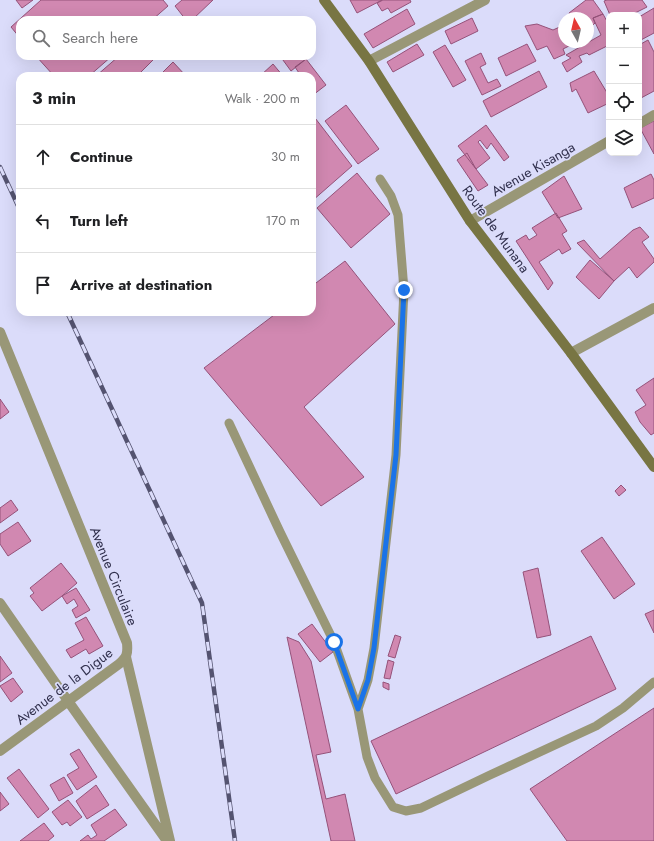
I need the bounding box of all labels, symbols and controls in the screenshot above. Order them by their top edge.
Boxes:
north arrow [558,12,594,48]
map controls [606,12,642,156]
button: + [606,12,642,48]
search box [16,16,316,60]
icon: search [30,27,52,49]
text: Search here [62,27,138,49]
button: − [606,48,642,84]
button: locate [606,84,642,120]
text: 3 min [32,86,76,110]
text: Walk · 200 m [225,89,300,108]
button: layers [606,120,642,156]
street label: Avenue Kisanga [487,137,579,201]
icon: ahead [32,146,54,168]
text: Continue [70,146,133,168]
text: 30 m [271,147,300,166]
street label: Route de Munana [457,181,535,277]
icon: left [32,210,54,232]
text: Turn left [70,210,128,232]
text: 170 m [265,211,300,230]
icon: arrive [32,274,54,296]
text: Arrive at destination [70,274,212,296]
route end [395,281,413,299]
street label: Avenue Circulaire [85,524,143,628]
route start [325,633,343,651]
street label: Avenue de la Digue [11,643,117,729]

